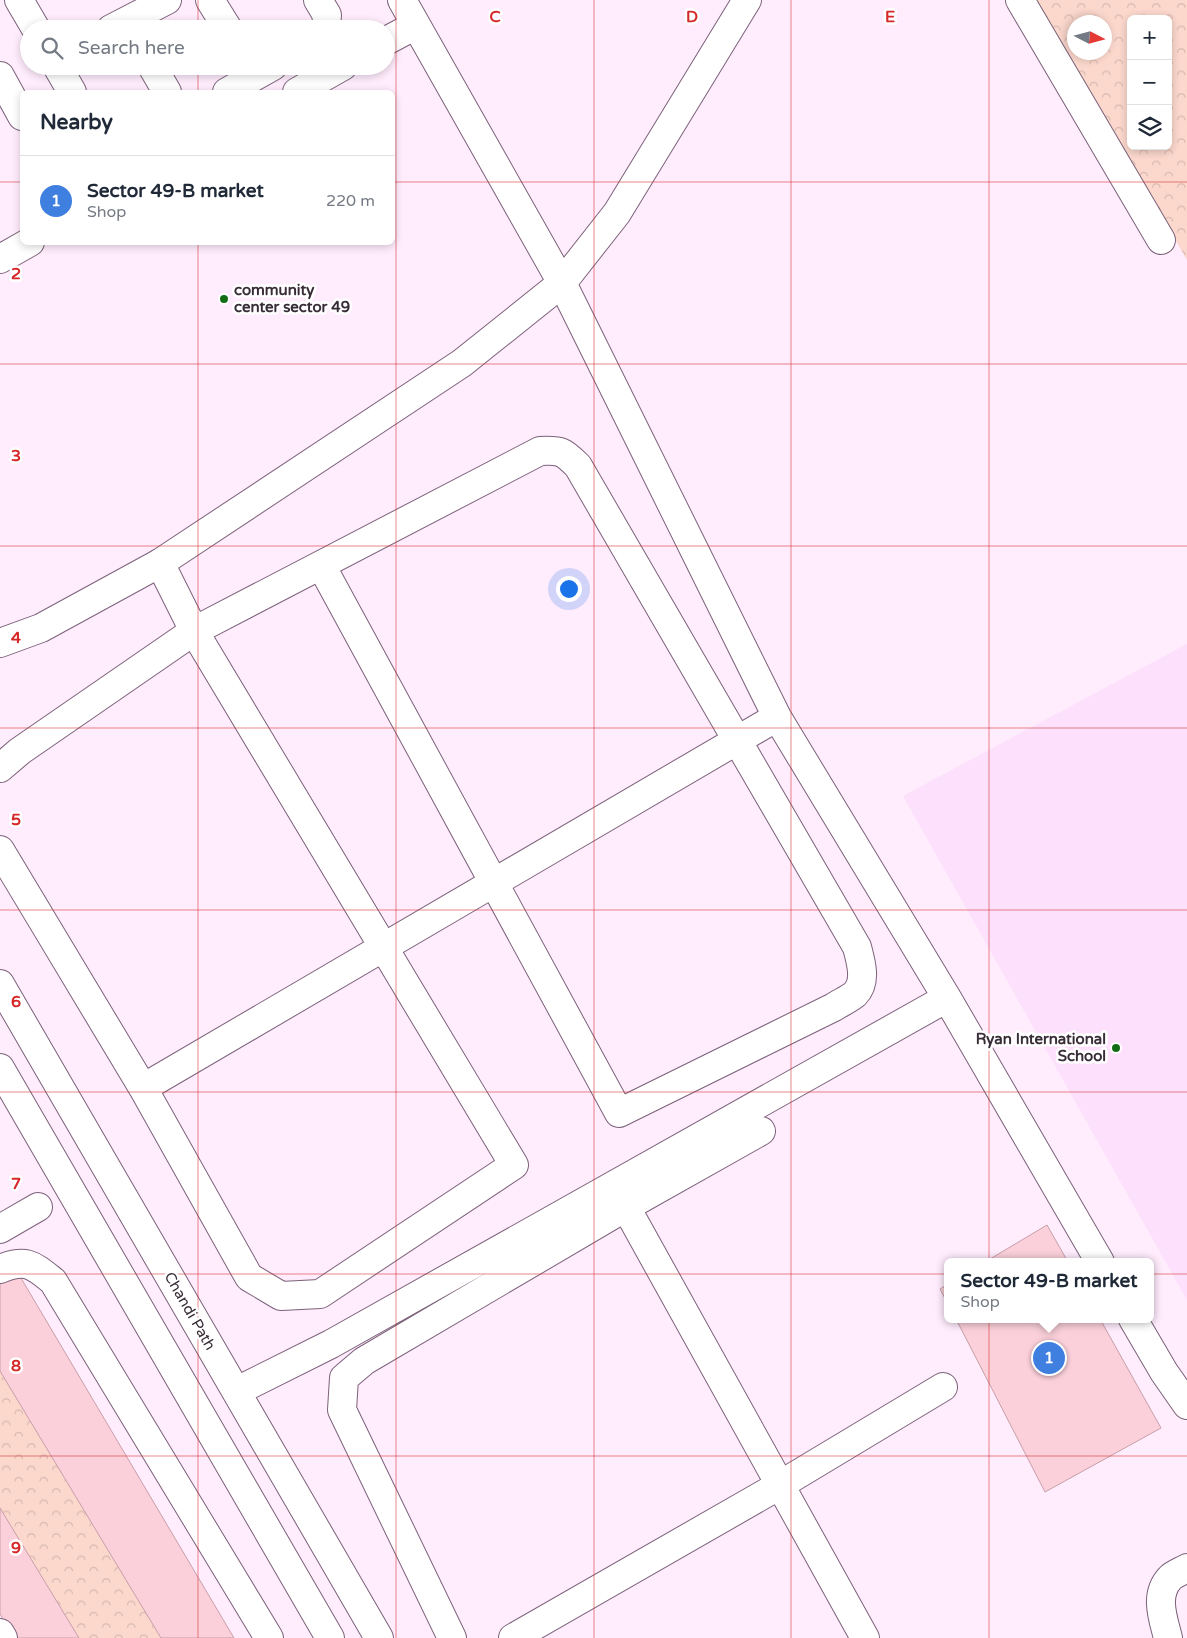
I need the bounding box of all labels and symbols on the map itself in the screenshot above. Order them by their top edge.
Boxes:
text: C [489,7,501,27]
text: D [686,7,698,27]
text: E [885,7,895,27]
north arrow [1067,15,1112,60]
text: 2 [11,264,21,284]
place label: community center sector 49 [234,281,350,316]
marker: community center sector 49 [218,293,230,305]
text: 3 [11,446,21,466]
your location [556,576,582,602]
text: 4 [11,628,21,648]
text: 5 [11,810,21,830]
text: 6 [11,992,21,1012]
place label: Ryan International School [976,1030,1106,1065]
marker: Ryan International School [1110,1042,1122,1054]
text: 7 [11,1174,21,1194]
street label: Chandi Path [160,1269,220,1353]
pin: 1 [1033,1339,1065,1377]
text: 8 [11,1356,21,1376]
text: 9 [11,1538,21,1558]

